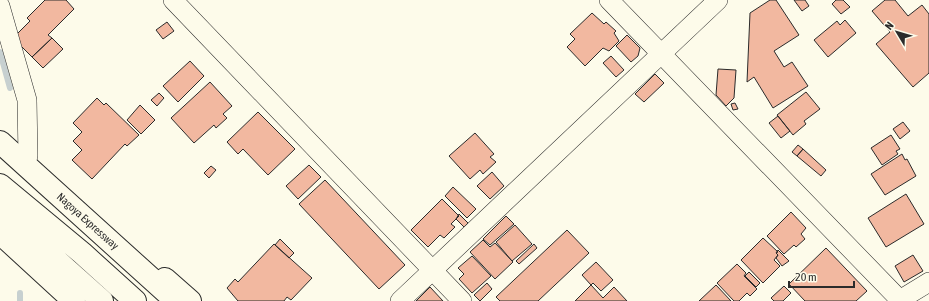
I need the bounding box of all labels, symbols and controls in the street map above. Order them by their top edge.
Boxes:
north arrow [877,12,917,52]
text: N [882,20,896,32]
street label: Nagoya Expressway [55,190,122,252]
scale bar [789,263,854,289]
text: 20 m [795,270,817,284]

